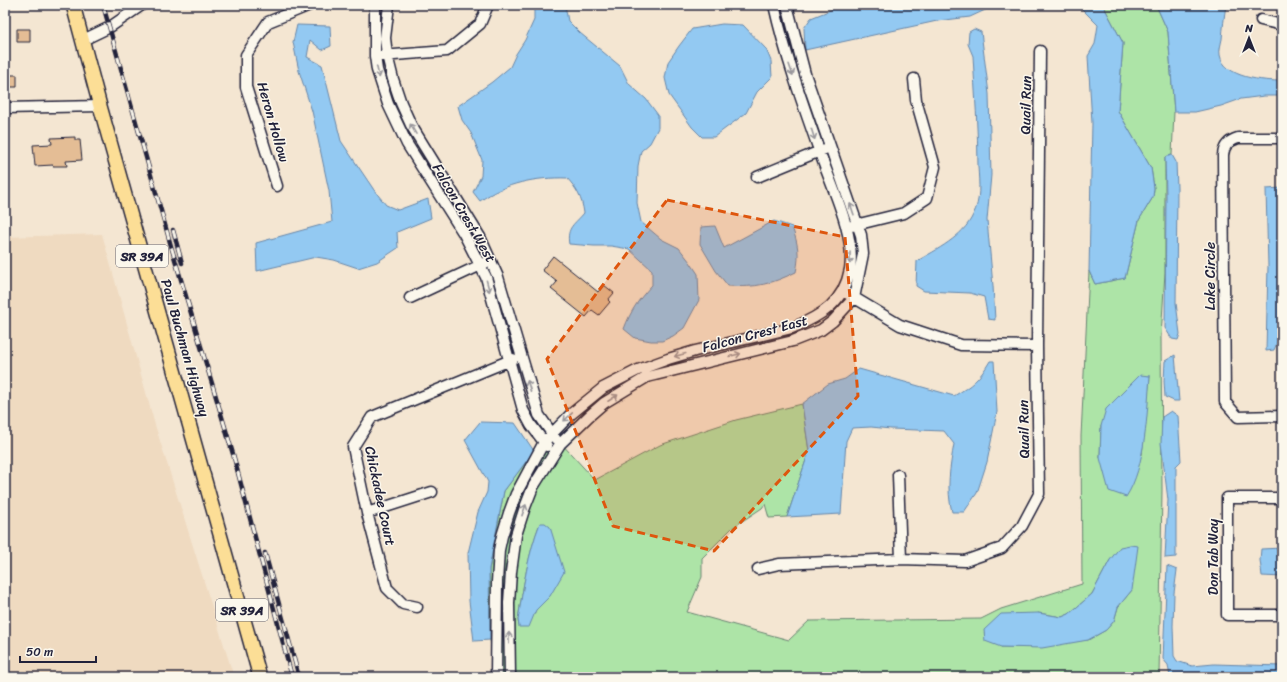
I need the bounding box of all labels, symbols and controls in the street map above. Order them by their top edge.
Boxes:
north arrow [1229,18,1269,58]
text: N [1244,19,1253,38]
one-way arrow [788,63,796,75]
one-way arrow [375,65,383,78]
street label: Quail Run [1013,75,1039,135]
street label: Heron Hollow [250,79,297,166]
one-way arrow [409,123,417,135]
one-way arrow [810,127,817,140]
street label: Falcon Crest West [425,158,503,268]
one-way arrow [848,203,856,215]
street label: Lake Circle [1198,242,1223,310]
road number: SR 39A [116,245,168,267]
one-way arrow [846,251,854,264]
street label: Paul Buchman Highway [153,276,217,421]
one-way arrow [485,279,492,292]
street label: Falcon Crest East [699,308,811,360]
one-way arrow [728,351,741,358]
one-way arrow [674,352,687,360]
one-way arrow [525,379,532,392]
one-way arrow [607,394,618,402]
street label: Quail Run [1011,399,1037,459]
one-way arrow [563,413,573,422]
street label: Chickadee Court [357,444,403,548]
one-way arrow [521,504,529,516]
street label: Don Tab Way [1201,518,1226,595]
road number: SR 39A [216,599,268,621]
one-way arrow [506,632,513,645]
scale bar [20,638,96,664]
text: 50 m [26,641,53,663]

